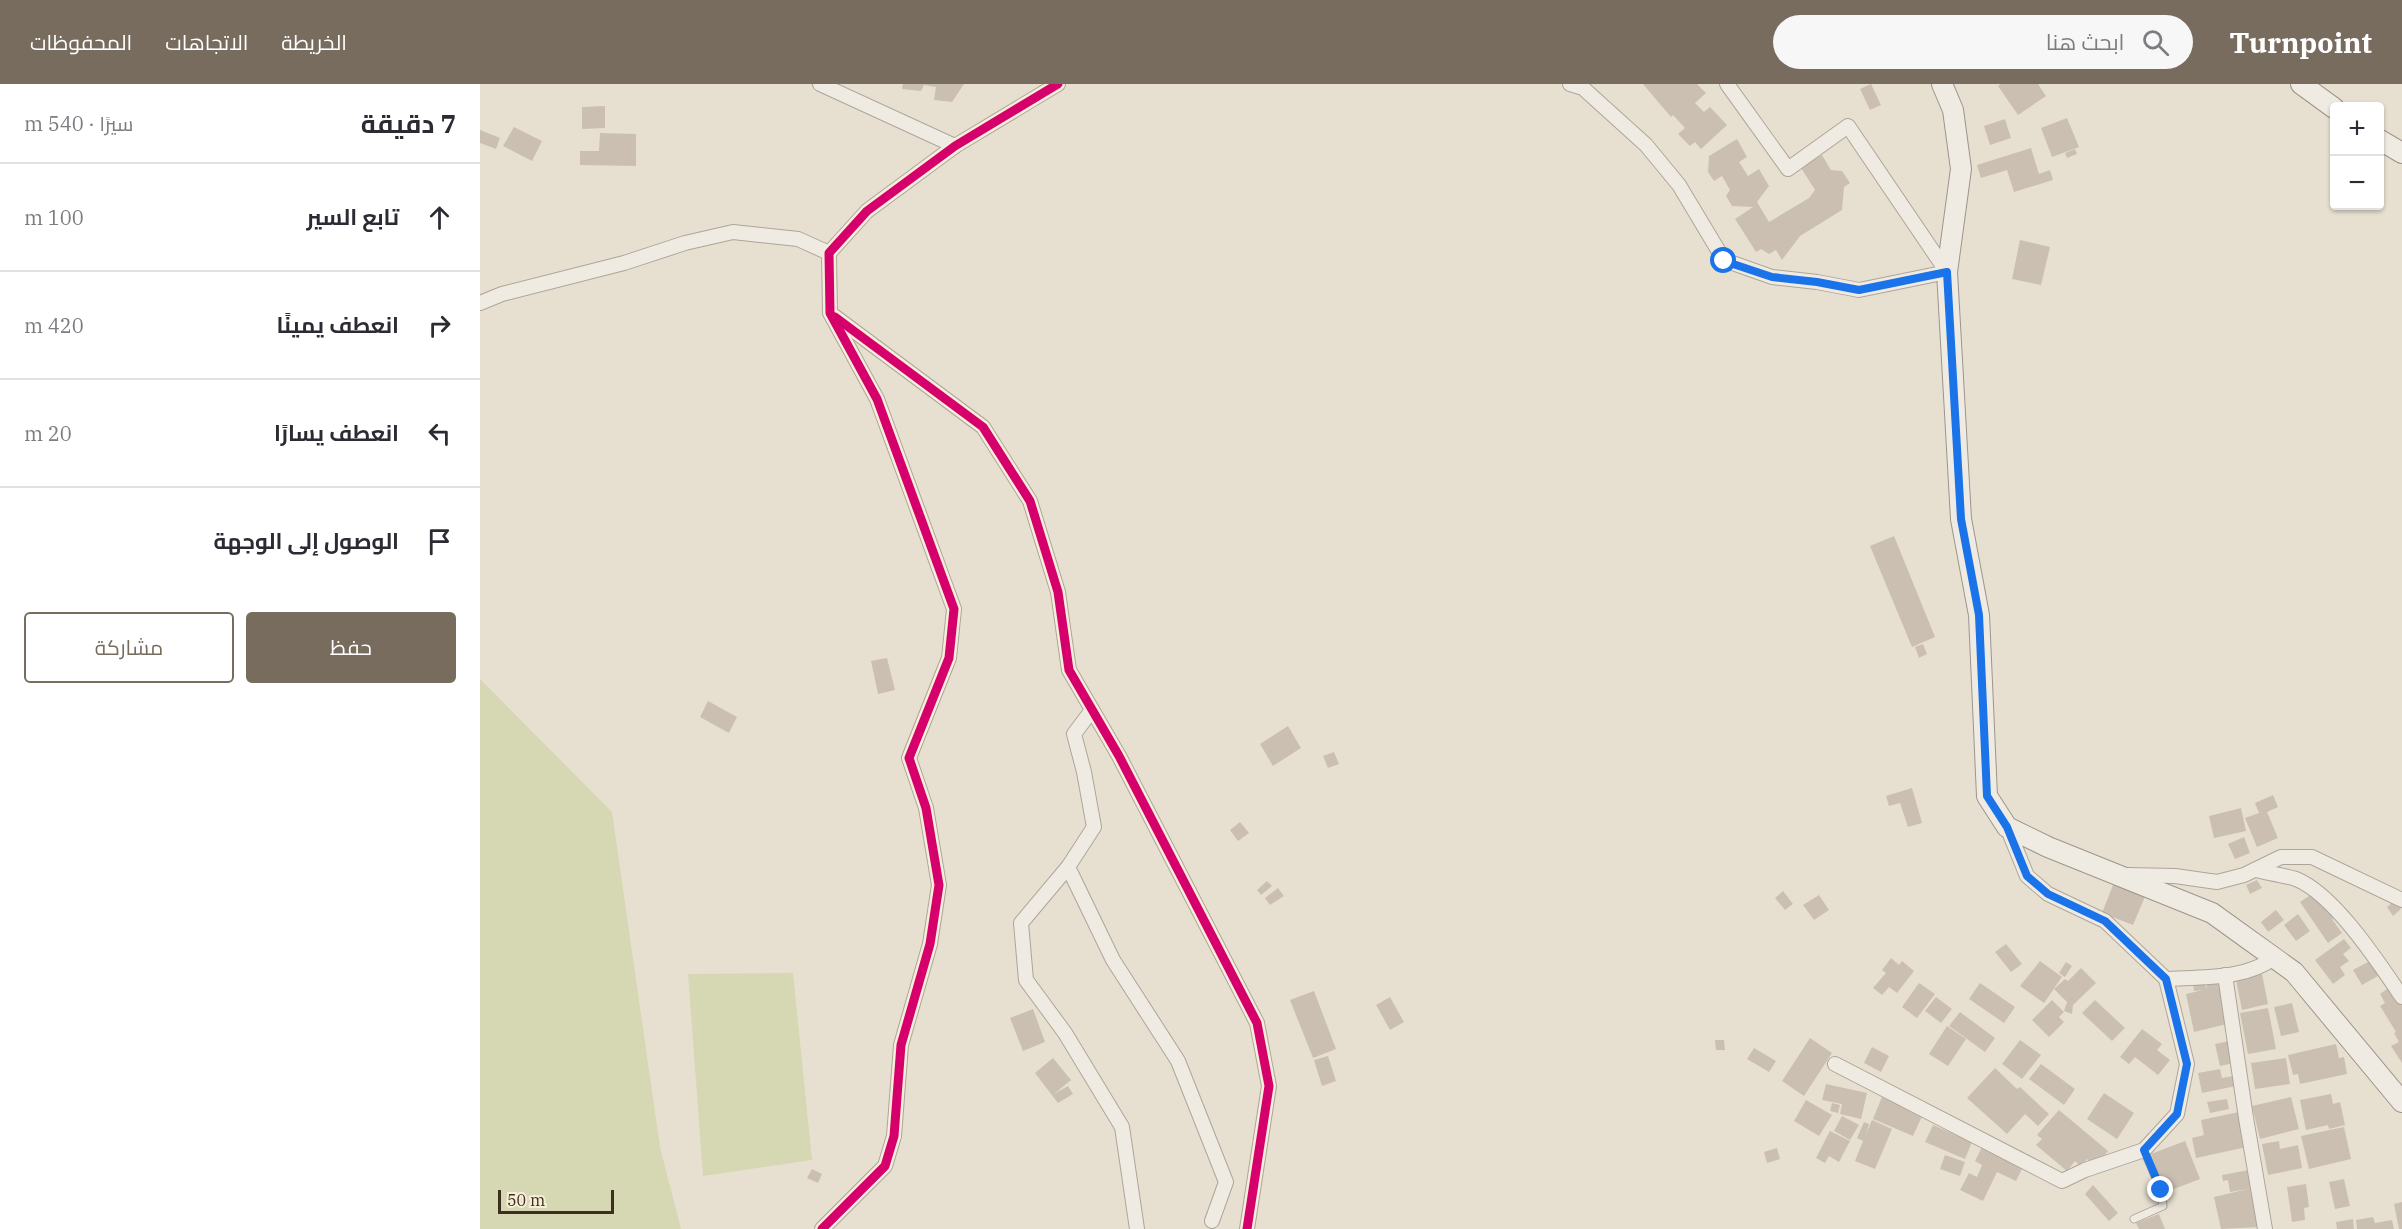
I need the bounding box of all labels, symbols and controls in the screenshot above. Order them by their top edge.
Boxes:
search box [1773,15,2193,69]
text: Turnpoint [2229,24,2372,61]
icon: search [2139,26,2172,59]
text: ابحث هنا [2046,27,2124,56]
text: المحفوظات [30,28,132,56]
text: الاتجاهات [165,28,248,56]
text: الخريطة [281,28,347,56]
map controls [2330,102,2384,210]
button: + [2330,102,2384,156]
text: 7 دقيقة [361,106,456,140]
text: سيرًا · 540 m [24,110,133,137]
button: − [2330,156,2384,210]
icon: ahead [423,201,456,234]
text: تابع السير [306,202,399,231]
text: 100 m [24,204,84,231]
route start [1710,247,1736,273]
icon: right [423,309,456,342]
text: انعطف يمينًا [277,310,399,339]
text: 420 m [24,312,84,339]
icon: left [423,417,456,450]
text: انعطف يسارًا [274,418,399,447]
text: 20 m [24,420,72,447]
icon: arrive [423,525,456,558]
text: الوصول إلى الوجهة [214,526,399,555]
button: مشاركة [24,612,234,683]
button: حفظ [246,612,456,683]
route end [2147,1176,2173,1202]
scale bar [498,1187,614,1214]
text: 50 m [507,1190,545,1210]

